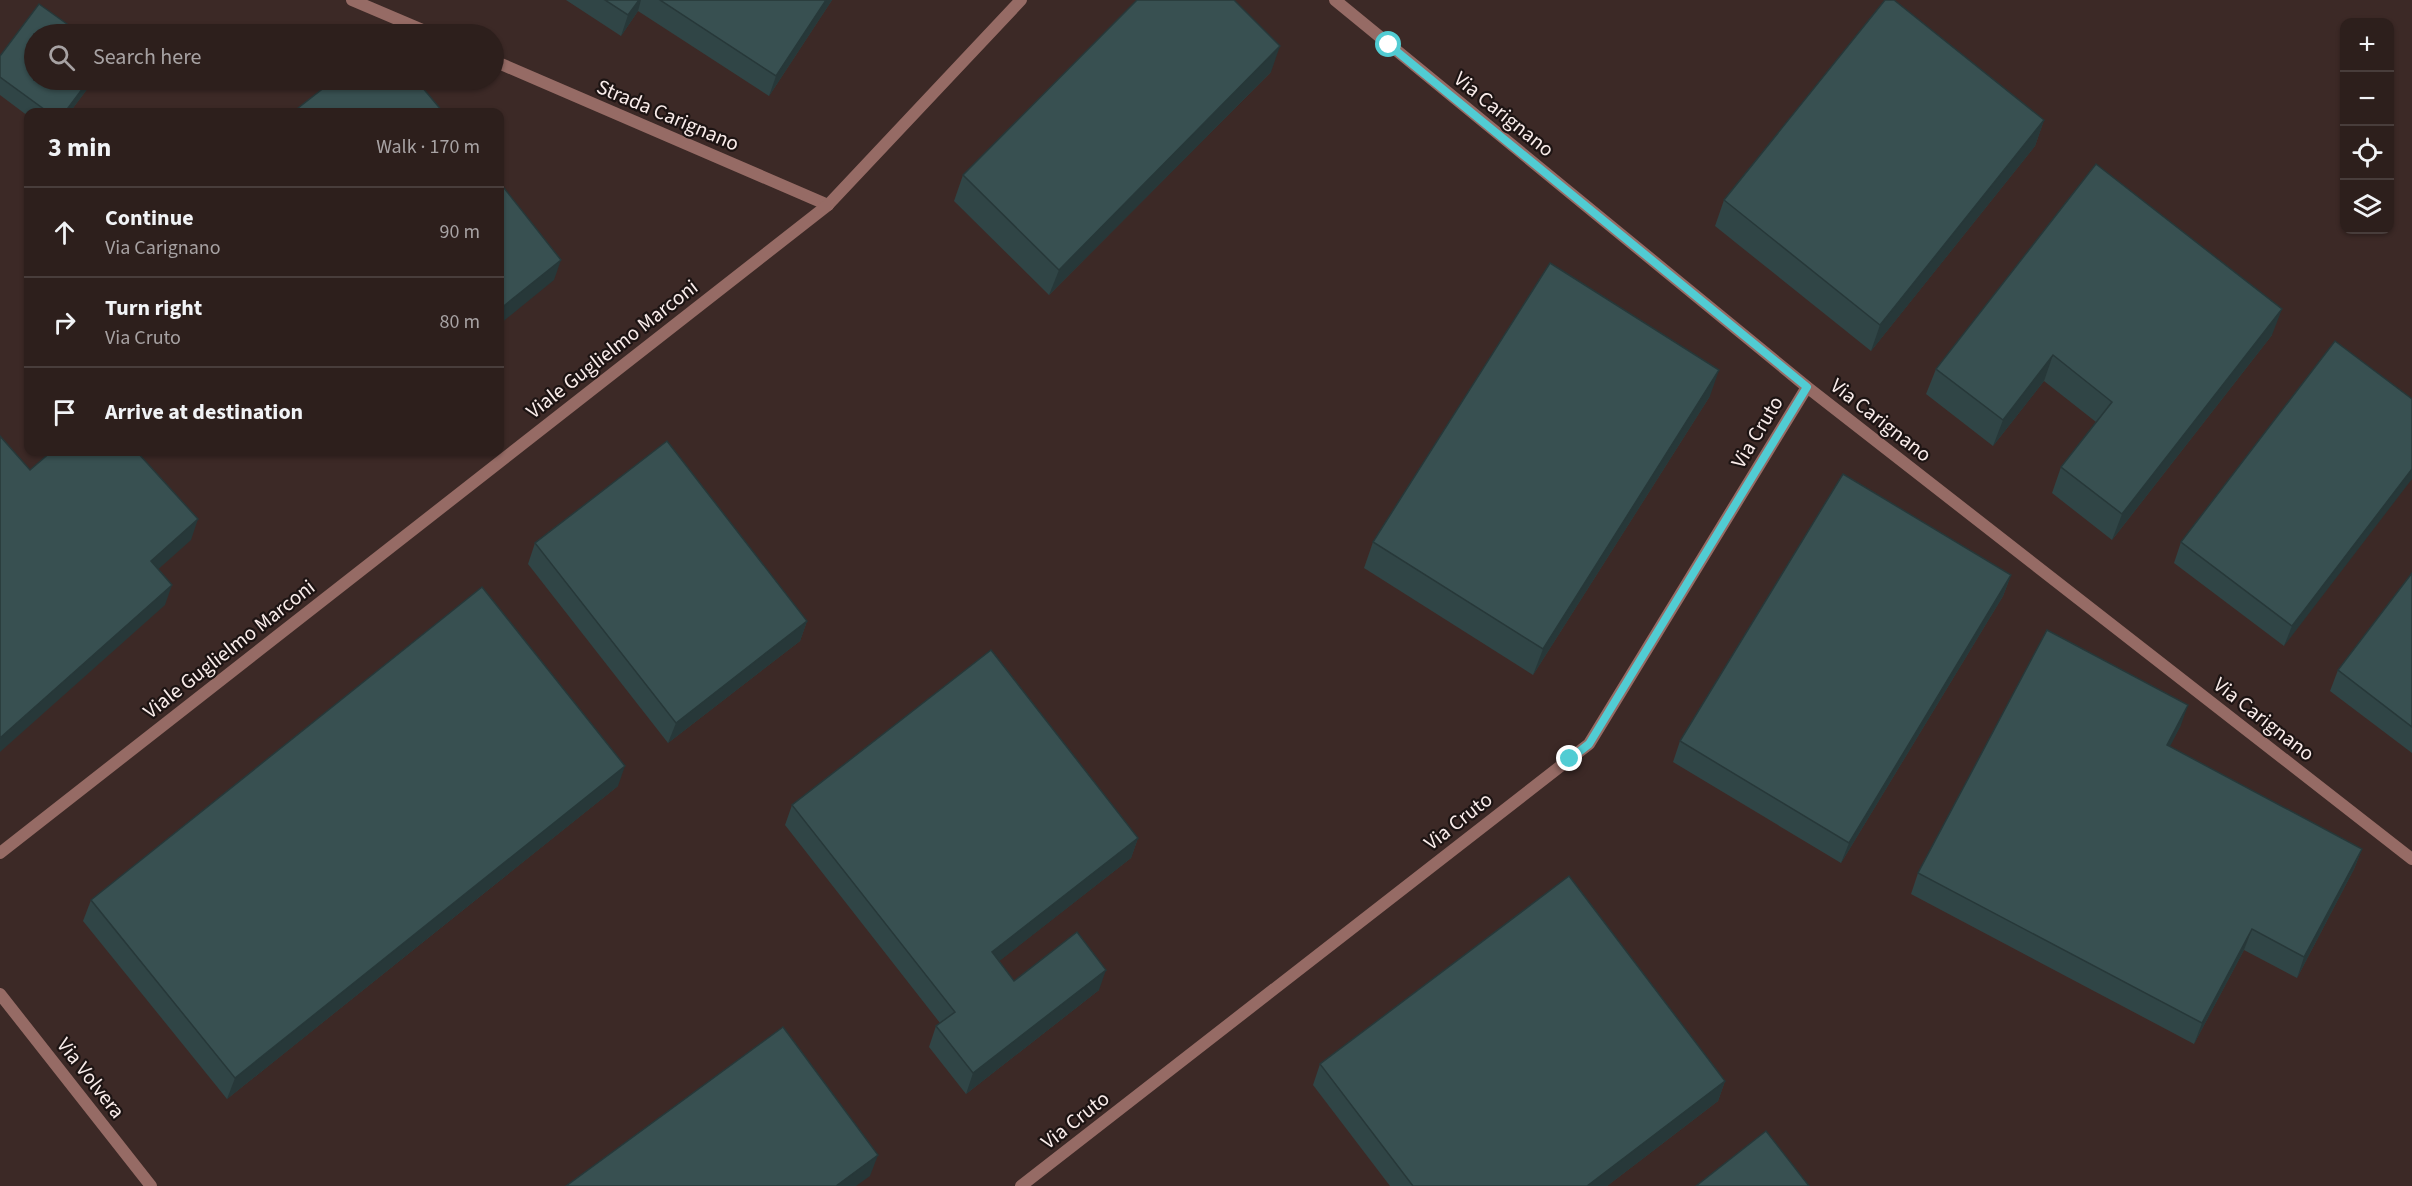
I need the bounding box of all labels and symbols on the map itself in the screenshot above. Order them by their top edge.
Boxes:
route start [1375,31,1401,57]
street label: Via Carignano [1447,64,1561,164]
street label: Strada Carignano [592,71,744,159]
street label: Viale Guglielmo Marconi [520,272,704,426]
street label: Via Carignano [1824,371,1938,469]
street label: Via Cruto [1724,390,1790,474]
street label: Viale Guglielmo Marconi [137,572,321,726]
street label: Via Carignano [2207,670,2321,768]
route end [1556,745,1582,771]
street label: Via Cruto [1417,785,1499,857]
street label: Via Volvera [50,1031,132,1125]
street label: Via Cruto [1034,1084,1116,1156]

